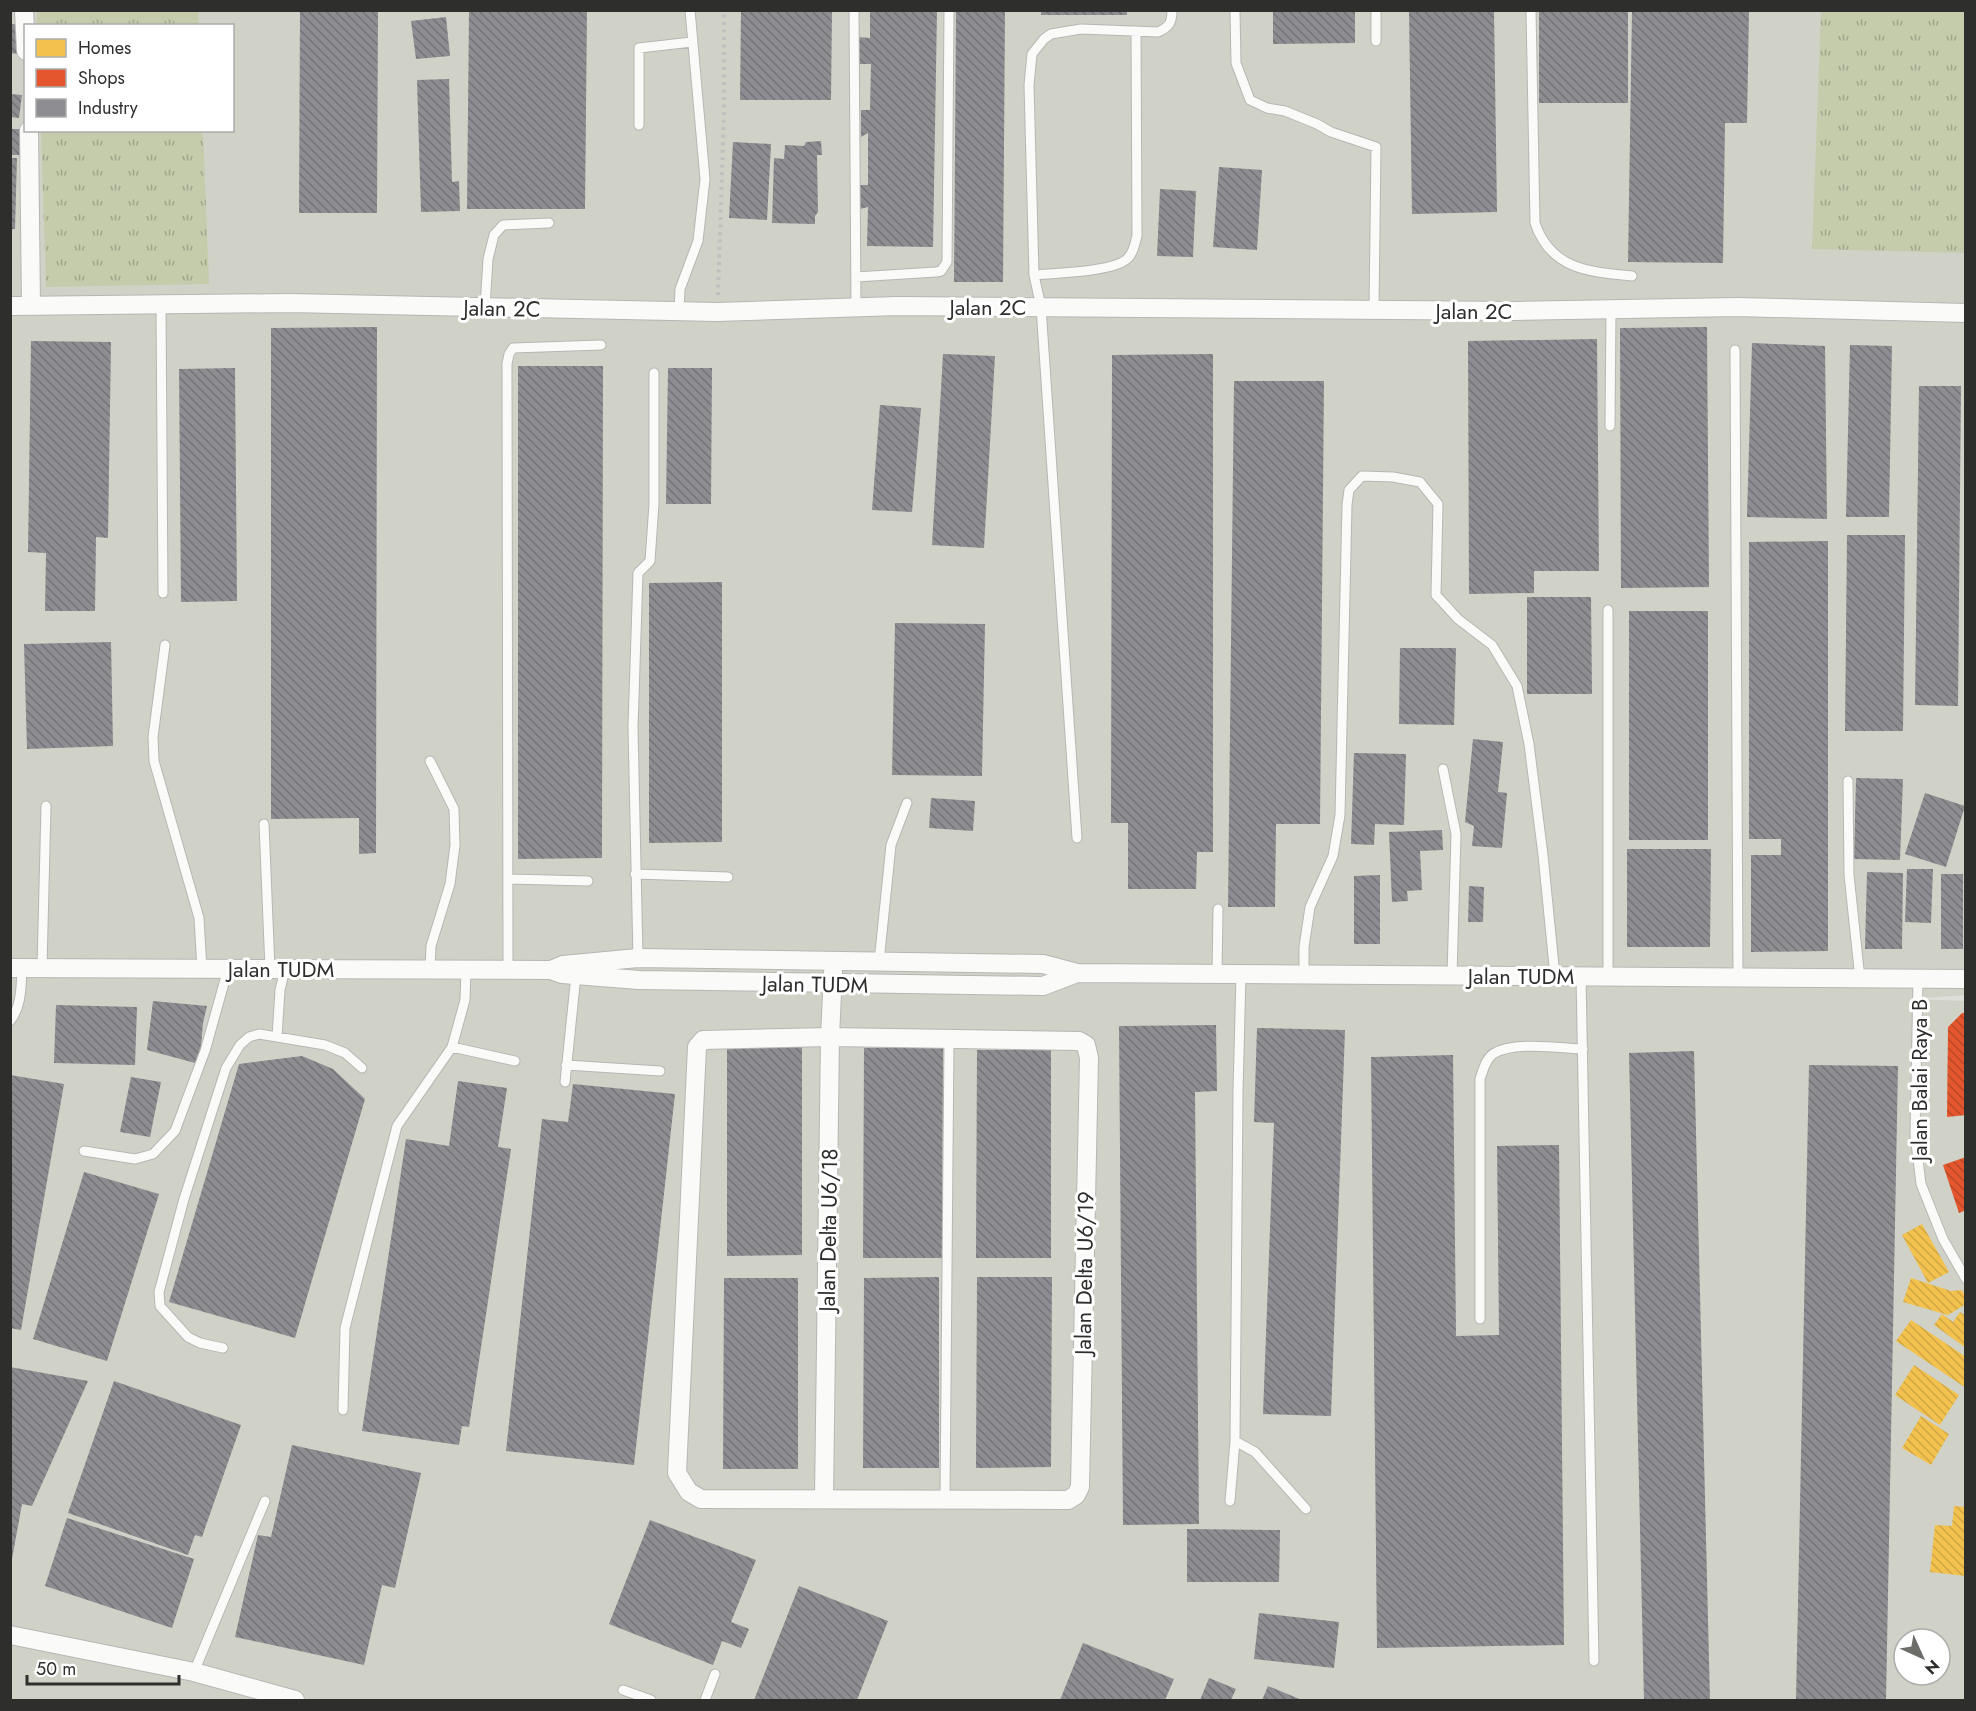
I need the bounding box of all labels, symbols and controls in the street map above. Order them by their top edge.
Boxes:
legend [24,24,234,132]
text: Homes [78,35,131,61]
text: Shops [78,65,125,91]
text: Industry [78,95,138,121]
street label: Jalan 2C [460,291,541,325]
street label: Jalan 2C [946,291,1027,323]
street label: Jalan 2C [1432,295,1513,327]
street label: Jalan TUDM [225,953,334,985]
street label: Jalan TUDM [1465,960,1574,992]
street label: Jalan TUDM [759,967,868,1001]
street label: Jalan Balai Raya B [1903,999,1935,1164]
street label: Jalan Delta U6/18 [811,1148,845,1315]
street label: Jalan Delta U6/19 [1067,1191,1101,1358]
north arrow [1892,1627,1952,1687]
scale bar [27,1648,178,1686]
text: N [1920,1655,1945,1680]
text: 50 m [36,1656,76,1682]

